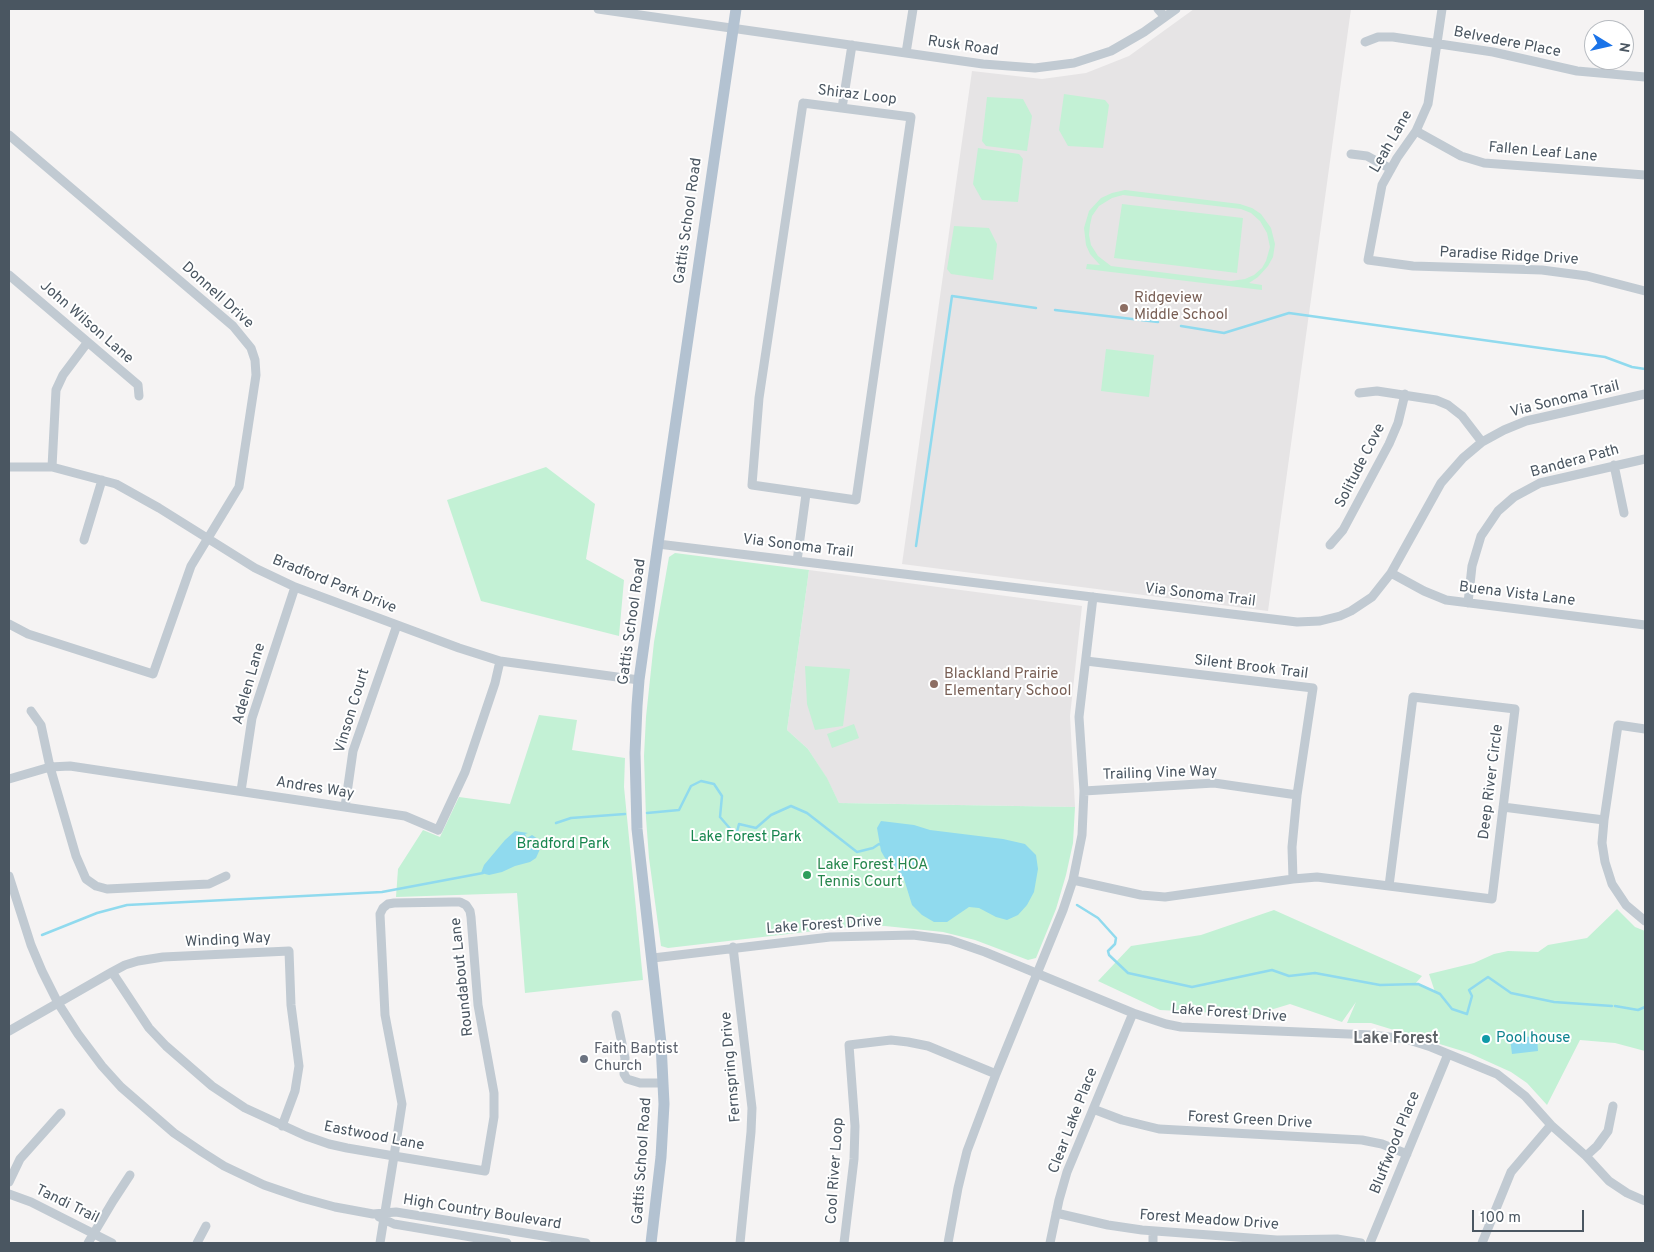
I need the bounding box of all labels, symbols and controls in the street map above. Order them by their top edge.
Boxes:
north arrow [1584,20,1634,70]
street label: Belvedere Place [1452,24,1562,62]
street label: Rusk Road [926,33,1000,61]
text: N [1614,41,1633,54]
street label: Shiraz Loop [816,82,898,110]
street label: Leah Lane [1367,107,1417,177]
street label: Fallen Leaf Lane [1488,139,1598,167]
street label: Gattis School Road [671,157,707,285]
street label: Paradise Ridge Drive [1439,244,1579,270]
street label: Donnell Drive [177,259,257,333]
street label: John Wilson Lane [36,278,136,368]
place label: Ridgeview Middle School [1134,290,1228,325]
marker: Ridgeview Middle School [1118,302,1130,314]
street label: Via Sonoma Trail [1509,378,1621,422]
street label: Solitude Cove [1332,421,1390,511]
street label: Bandera Path [1529,442,1621,482]
street label: Via Sonoma Trail [741,531,855,563]
street label: Bradford Park Drive [269,552,399,618]
street label: Gattis School Road [615,558,651,686]
street label: Buena Vista Lane [1458,579,1576,611]
street label: Via Sonoma Trail [1143,580,1257,612]
street label: Adelen Lane [230,641,270,727]
street label: Silent Brook Trail [1193,652,1309,684]
street label: Vinson Court [332,666,374,756]
place label: Blackland Prairie Elementary School [944,666,1071,701]
marker: Blackland Prairie Elementary School [928,678,940,690]
street label: Deep River Circle [1476,723,1508,841]
street label: Trailing Vine Way [1102,763,1218,785]
street label: Andres Way [274,774,356,804]
park label: Lake Forest Park [690,829,802,847]
park label: Bradford Park [516,836,610,854]
place label: Lake Forest HOA Tennis Court [817,857,928,892]
marker: Lake Forest HOA Tennis Court [801,869,813,881]
street label: Lake Forest Drive [766,913,882,939]
street label: Roundabout Lane [448,917,478,1037]
street label: Winding Way [185,930,271,952]
street label: Lake Forest Drive [1171,1001,1287,1027]
street label: Fernspring Drive [718,1011,746,1123]
district label: Lake Forest [1353,1030,1439,1050]
place label: Pool house [1496,1030,1570,1048]
marker: Pool house [1480,1033,1492,1045]
place label: Faith Baptist Church [594,1041,678,1076]
marker: Faith Baptist Church [578,1053,590,1065]
street label: Clear Lake Place [1046,1066,1102,1176]
street label: Bluffwood Place [1367,1089,1425,1197]
street label: Gattis School Road [630,1097,656,1225]
street label: Forest Green Drive [1187,1109,1313,1133]
street label: Cool River Loop [823,1117,849,1225]
street label: Eastwood Lane [322,1118,426,1156]
street label: Tandi Trail [32,1182,102,1228]
street label: High Country Boulevard [402,1192,562,1234]
scale bar [1474,1200,1586,1232]
street label: Forest Meadow Drive [1139,1207,1279,1235]
text: 100 m [1480,1209,1521,1228]

